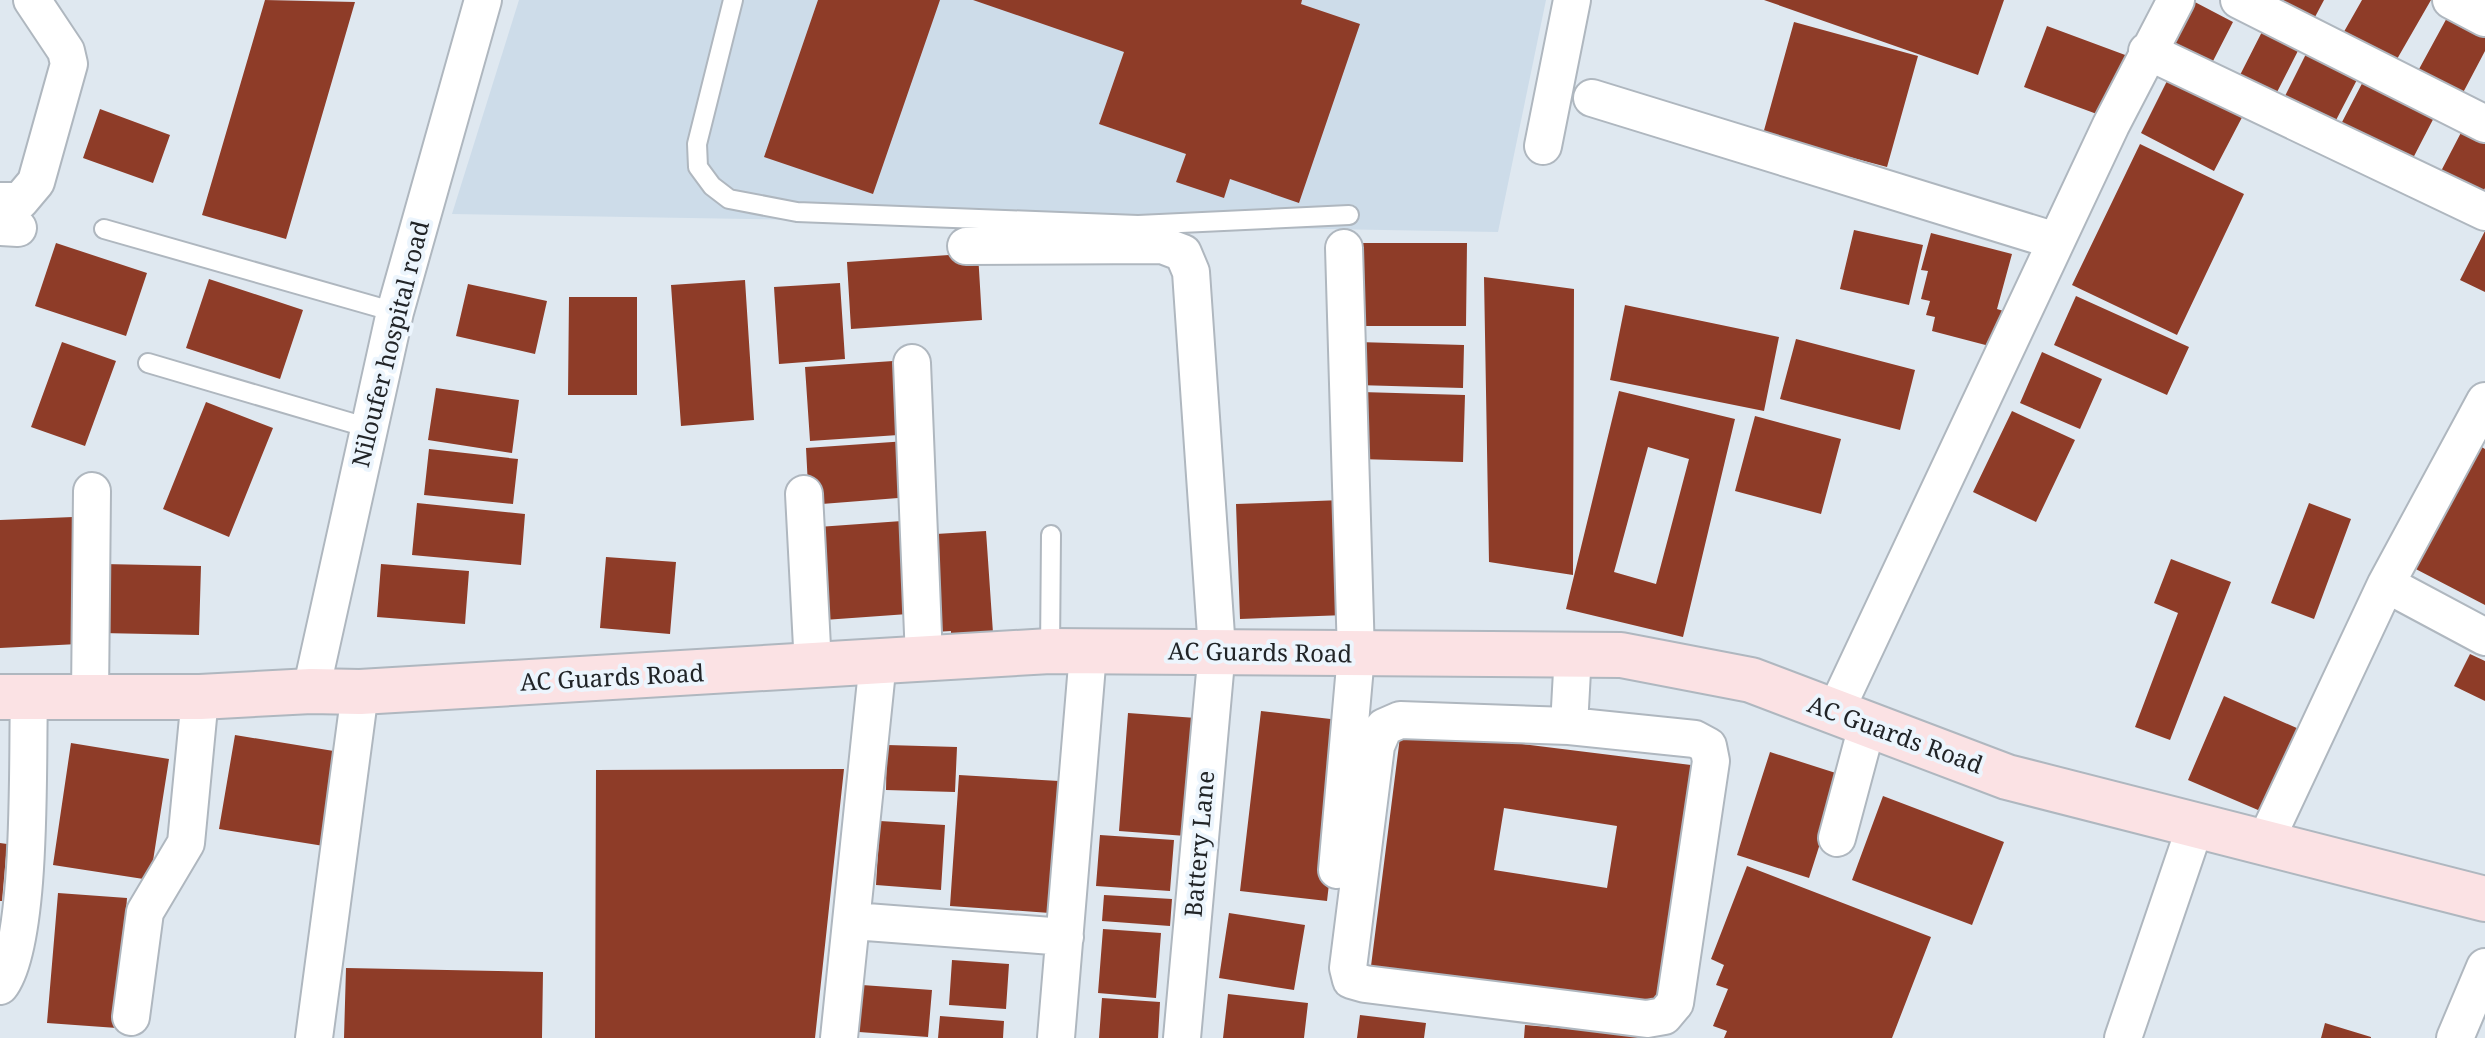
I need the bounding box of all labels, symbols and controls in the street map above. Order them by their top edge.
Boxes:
street label: Niloufer hospital road [343,217,436,470]
street label: AC Guards Road [1168,633,1353,670]
street label: AC Guards Road [519,655,705,698]
street label: AC Guards Road [1803,687,1988,781]
street label: Battery Lane [1176,769,1221,918]

